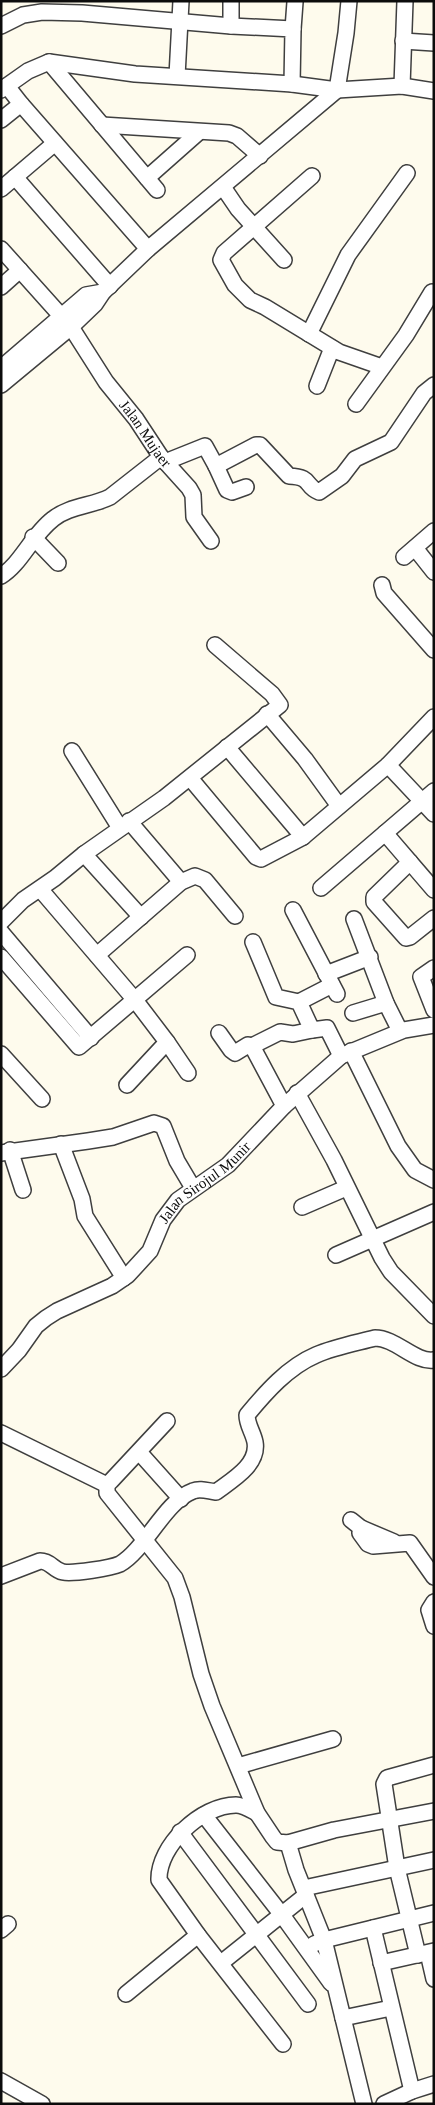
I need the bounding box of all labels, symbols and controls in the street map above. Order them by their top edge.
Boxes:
street label: Jalan Mujaer [116,397,174,470]
street label: Jalan Sirojul Munir [156,1139,254,1226]

